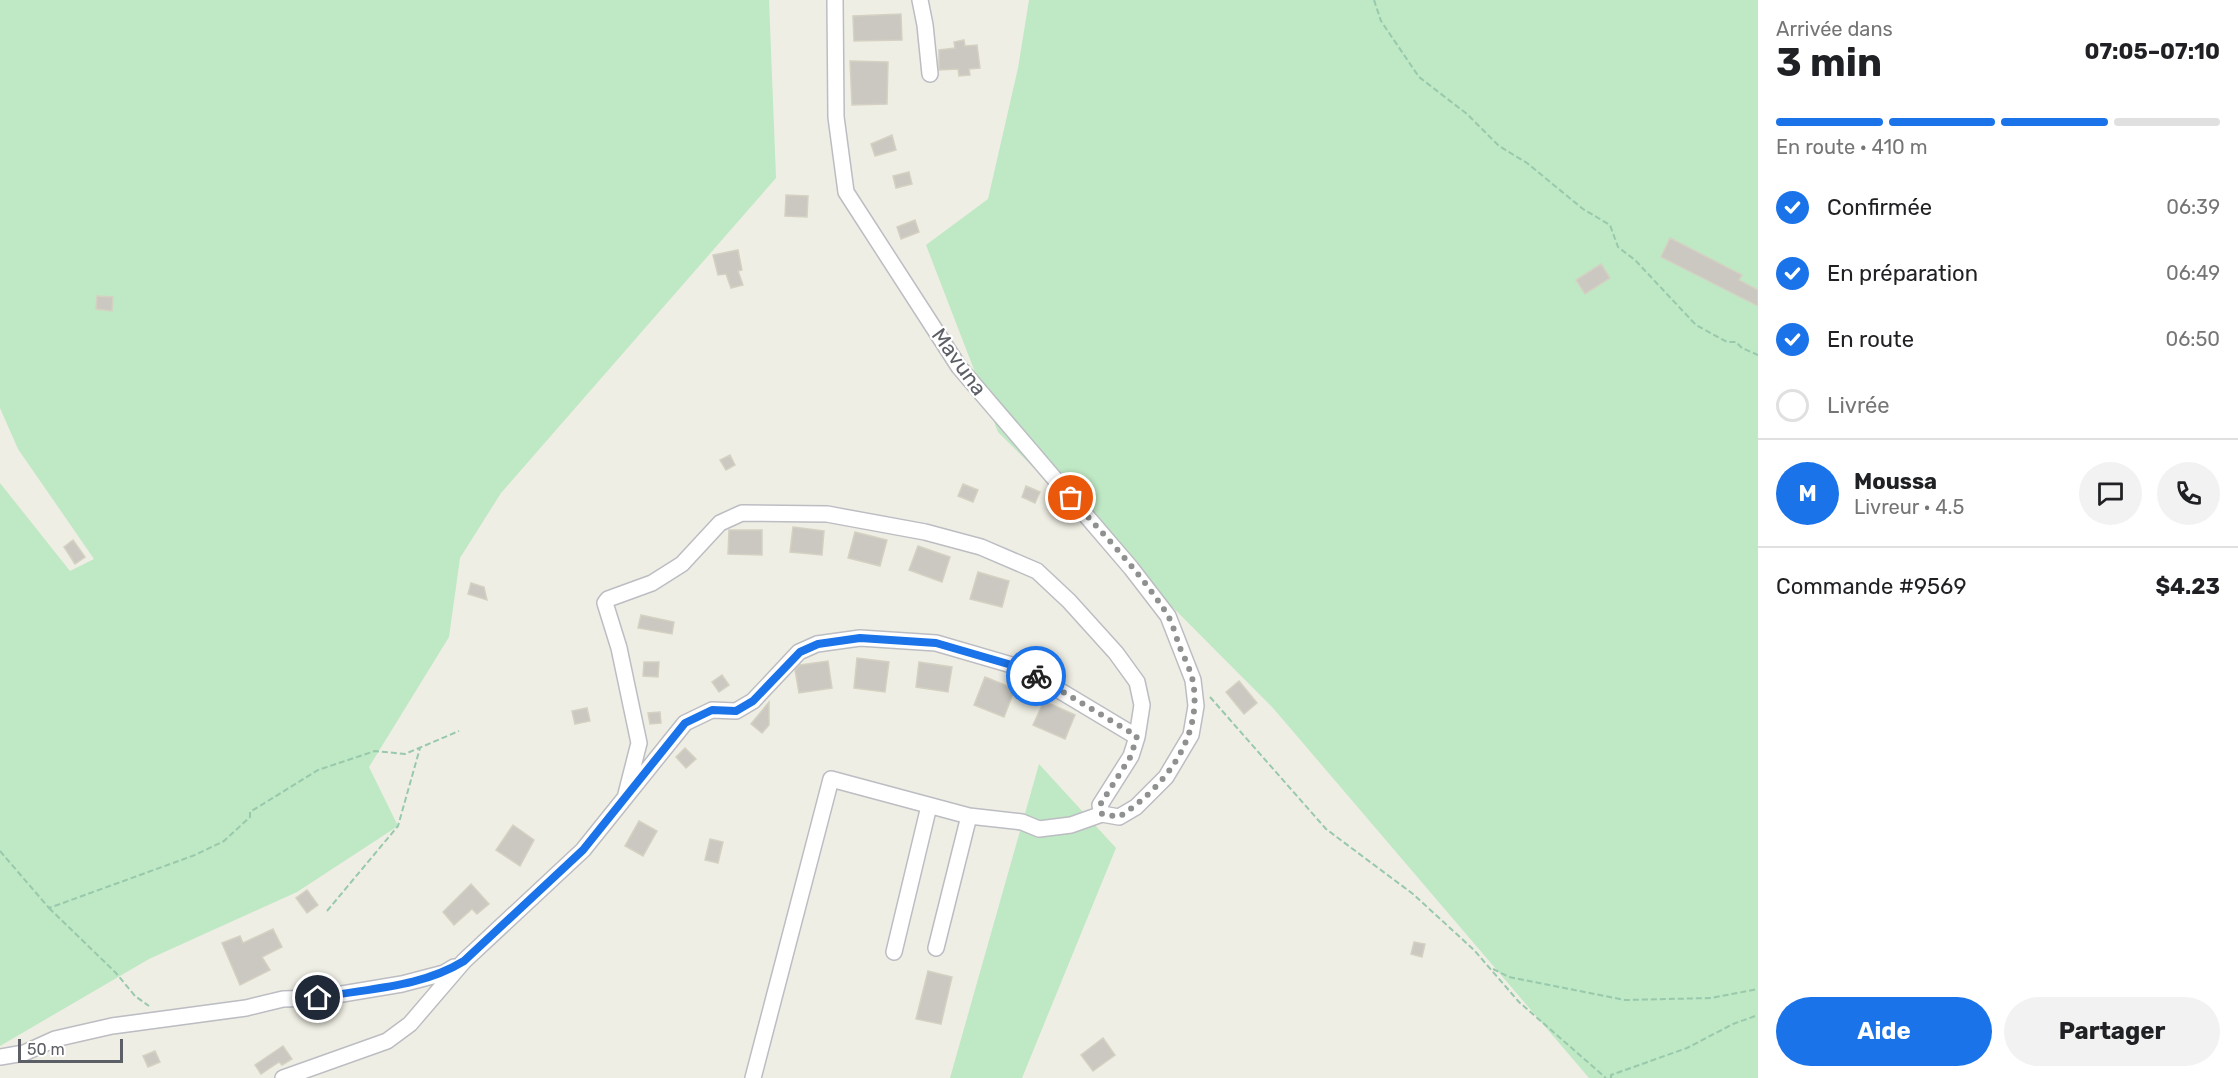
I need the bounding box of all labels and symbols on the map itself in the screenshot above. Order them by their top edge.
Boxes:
street label: Mavuna [927,323,992,400]
pin [1045,472,1096,523]
courier [1006,646,1066,706]
pin [292,972,343,1023]
scale bar [18,1036,123,1064]

